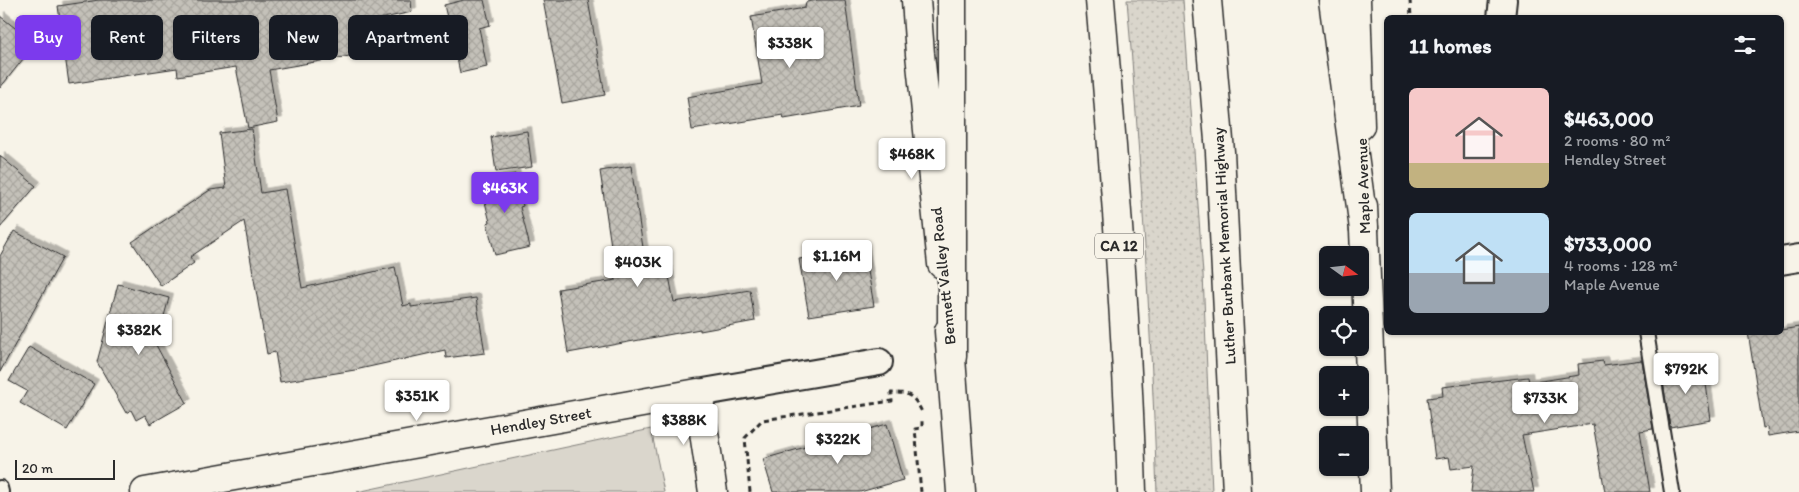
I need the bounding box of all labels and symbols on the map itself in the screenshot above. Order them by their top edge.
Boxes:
pin: $338K [755,27,825,69]
street label: Luther Burbank Memorial Highway [1208,126,1240,365]
pin: $468K [877,138,947,180]
street label: Maple Avenue [1352,138,1374,234]
pin: $463K [470,172,540,214]
street label: Bennett Valley Road [926,206,960,346]
road number: CA 12 [1095,234,1143,258]
pin: $1.16M [796,240,878,282]
pin: $403K [603,246,673,288]
north arrow [1319,246,1369,296]
pin: $382K [104,314,174,356]
pin: $792K [1651,352,1721,395]
pin: $351K [382,380,452,422]
pin: $733K [1510,382,1580,424]
street label: Hendley Street [489,403,593,439]
pin: $388K [649,404,719,446]
pin: $322K [803,422,873,465]
scale bar [15,457,115,480]

